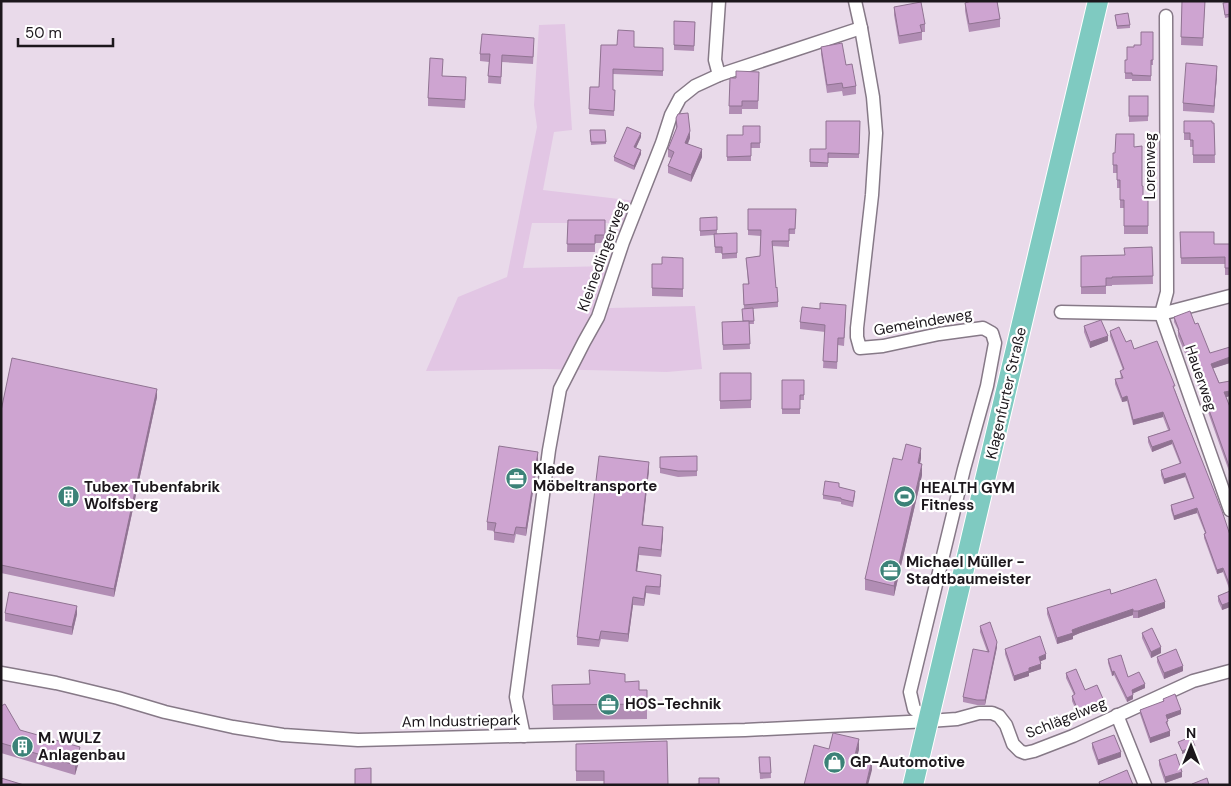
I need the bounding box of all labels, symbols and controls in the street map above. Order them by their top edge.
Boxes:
scale bar [18,15,112,47]
text: 50 m [25,23,62,43]
street label: Lorenweg [1140,133,1160,199]
street label: Kleinedlingerweg [573,198,631,314]
street label: Gemeindeweg [872,304,974,340]
street label: Klagenfurter Straße [981,325,1031,461]
street label: Hauerweg [1180,342,1222,414]
place label: Klade Möbeltransporte [533,459,657,496]
office icon: Klade Möbeltransporte [505,466,529,490]
place label: Tubex Tubenfabrik Wolfsberg [84,477,221,514]
place label: HEALTH GYM Fitness [921,478,1015,515]
building icon: Tubex Tubenfabrik Wolfsberg [56,484,80,508]
sports icon: HEALTH GYM Fitness [893,485,917,509]
place label: Michael Müller - Stadtbaumeister [906,552,1031,589]
office icon: Michael Müller - Stadtbaumeister [878,559,902,583]
office icon: HOS-Technik [597,692,621,716]
street label: Schlägelweg [1023,693,1109,743]
place label: HOS-Technik [625,694,722,714]
street label: Am Industriepark [401,710,521,732]
north arrow [1166,721,1216,771]
text: N [1186,724,1196,742]
place label: M. WULZ Anlagenbau [38,728,125,765]
building icon: M. WULZ Anlagenbau [10,735,34,759]
shop icon: GP-Automotive [822,750,846,774]
place label: GP-Automotive [850,752,965,772]

